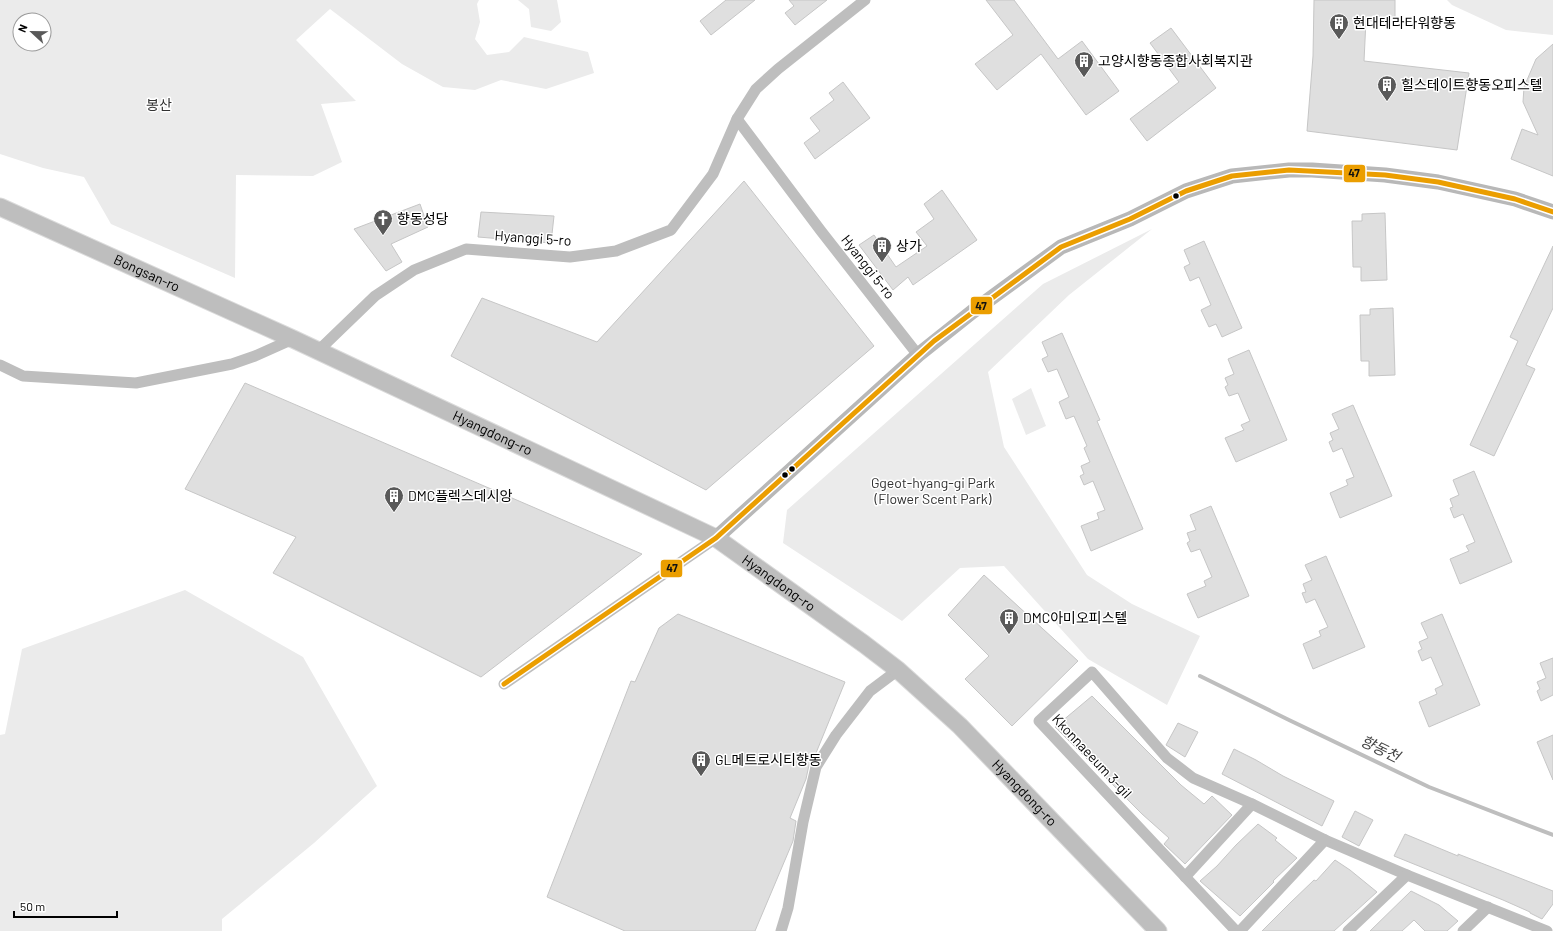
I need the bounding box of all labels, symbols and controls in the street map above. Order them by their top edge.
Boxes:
north arrow [12,12,52,52]
building icon: 현대테라타워향동 [1328,12,1350,40]
place label: 현대테라타워향동 [1353,14,1456,31]
text: N [15,22,30,34]
building icon: 고양시향동종합사회복지관 [1073,50,1095,78]
place label: 고양시향동종합사회복지관 [1098,52,1253,69]
building icon: 힐스테이트향동오피스텔 [1376,74,1398,102]
place label: 힐스테이트향동오피스텔 [1401,76,1543,93]
park label: 봉산 [146,96,172,113]
line badge: 47 [1343,164,1366,183]
text: 47 [1348,166,1360,179]
unlabelled marker [1171,191,1181,201]
church icon: 향동성당 [372,208,394,236]
place label: 향동성당 [397,210,449,227]
street label: Hyanggi 5-ro [494,226,572,249]
street label: Hyanggi 5-ro [838,231,899,302]
building icon: 상가 [871,235,893,263]
place label: 상가 [896,237,922,254]
street label: Bongsan-ro [111,250,183,295]
line badge: 47 [970,296,993,315]
text: 47 [975,299,987,312]
street label: Hyangdong-ro [450,406,535,459]
unlabelled marker [787,464,797,474]
unlabelled marker [780,470,790,480]
park label: Ggeot-hyang-gi Park (Flower Scent Park) [871,474,995,507]
building icon: DMC플렉스데시앙 [383,485,405,513]
place label: DMC플렉스데시앙 [408,487,513,504]
street label: Hyangdong-ro [739,551,819,615]
line badge: 47 [660,559,683,578]
text: 47 [666,561,678,574]
building icon: DMC아미오피스텔 [998,607,1020,635]
place label: DMC아미오피스텔 [1023,609,1127,626]
street label: Kkonnaeeum 3-gil [1049,710,1136,801]
water label: 향동천 [1358,731,1405,766]
building icon: GL메트로시티향동 [690,749,712,777]
place label: GL메트로시티향동 [715,751,822,768]
street label: Hyangdong-ro [989,755,1061,829]
scale bar [14,893,117,919]
text: 50 m [20,899,45,913]

